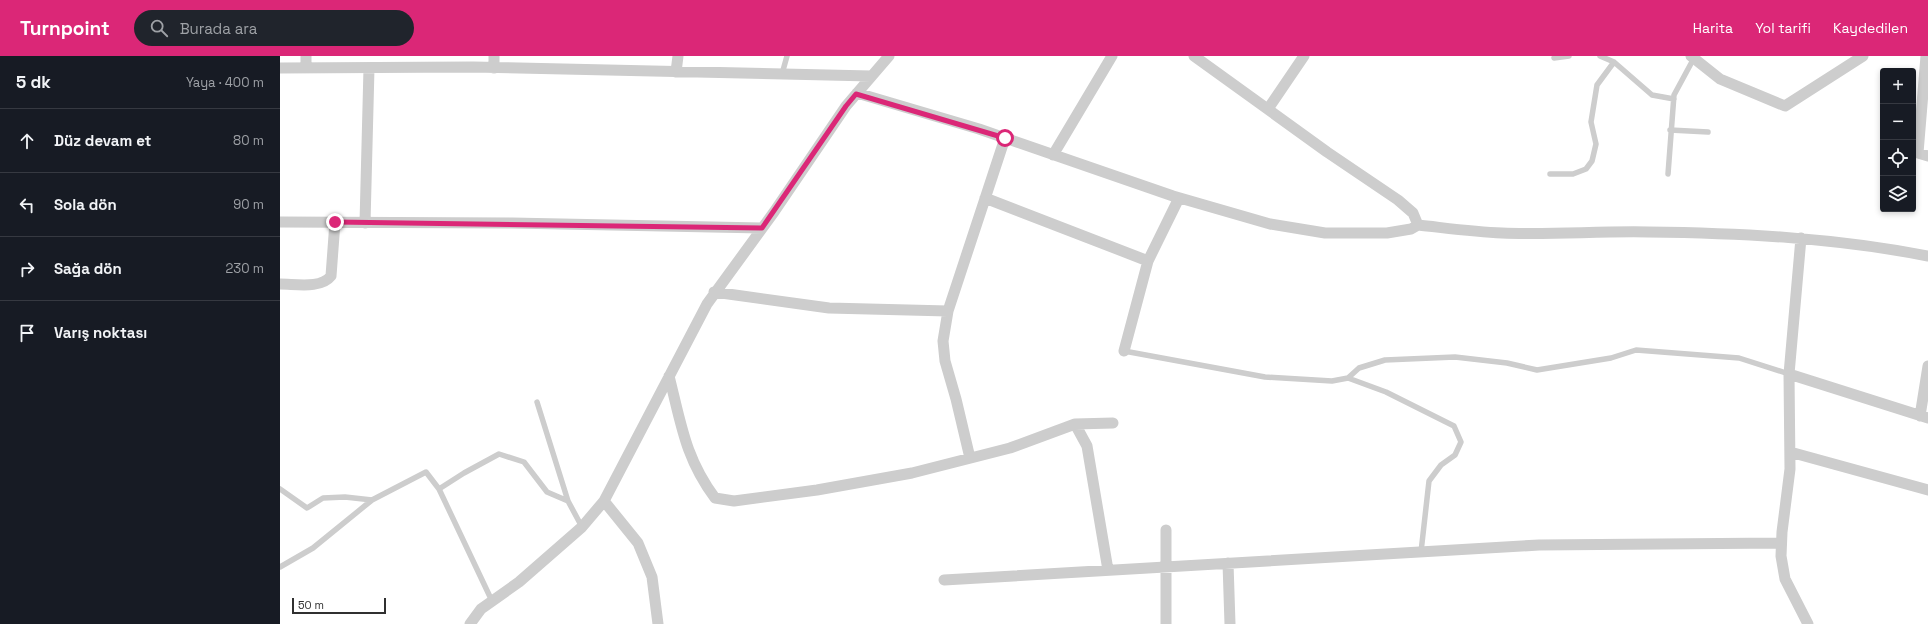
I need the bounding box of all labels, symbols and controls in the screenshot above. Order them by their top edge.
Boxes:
search box [134,10,414,46]
text: Turnpoint [20,16,110,41]
icon: search [148,17,170,39]
text: Burada ara [180,19,257,38]
text: Harita [1693,19,1733,37]
text: Yol tarifi [1755,19,1811,37]
text: Kaydedilen [1833,19,1908,37]
map controls [1880,68,1916,212]
button: + [1880,68,1916,104]
text: 5 dk [16,71,51,93]
text: Yaya · 400 m [186,74,264,91]
button: − [1880,104,1916,140]
route start [996,129,1014,147]
icon: ahead [16,130,38,152]
text: Düz devam et [54,131,151,150]
text: 80 m [233,132,264,149]
button: locate [1880,140,1916,176]
button: layers [1880,176,1916,212]
icon: left [16,194,38,216]
text: Sola dön [54,195,117,214]
text: 90 m [233,196,264,213]
route end [326,213,344,231]
icon: right [16,258,38,280]
text: Sağa dön [54,259,122,278]
text: 230 m [226,260,264,277]
icon: arrive [16,322,38,344]
text: Varış noktası [54,323,147,342]
scale bar [292,596,386,615]
text: 50 m [298,598,324,612]

